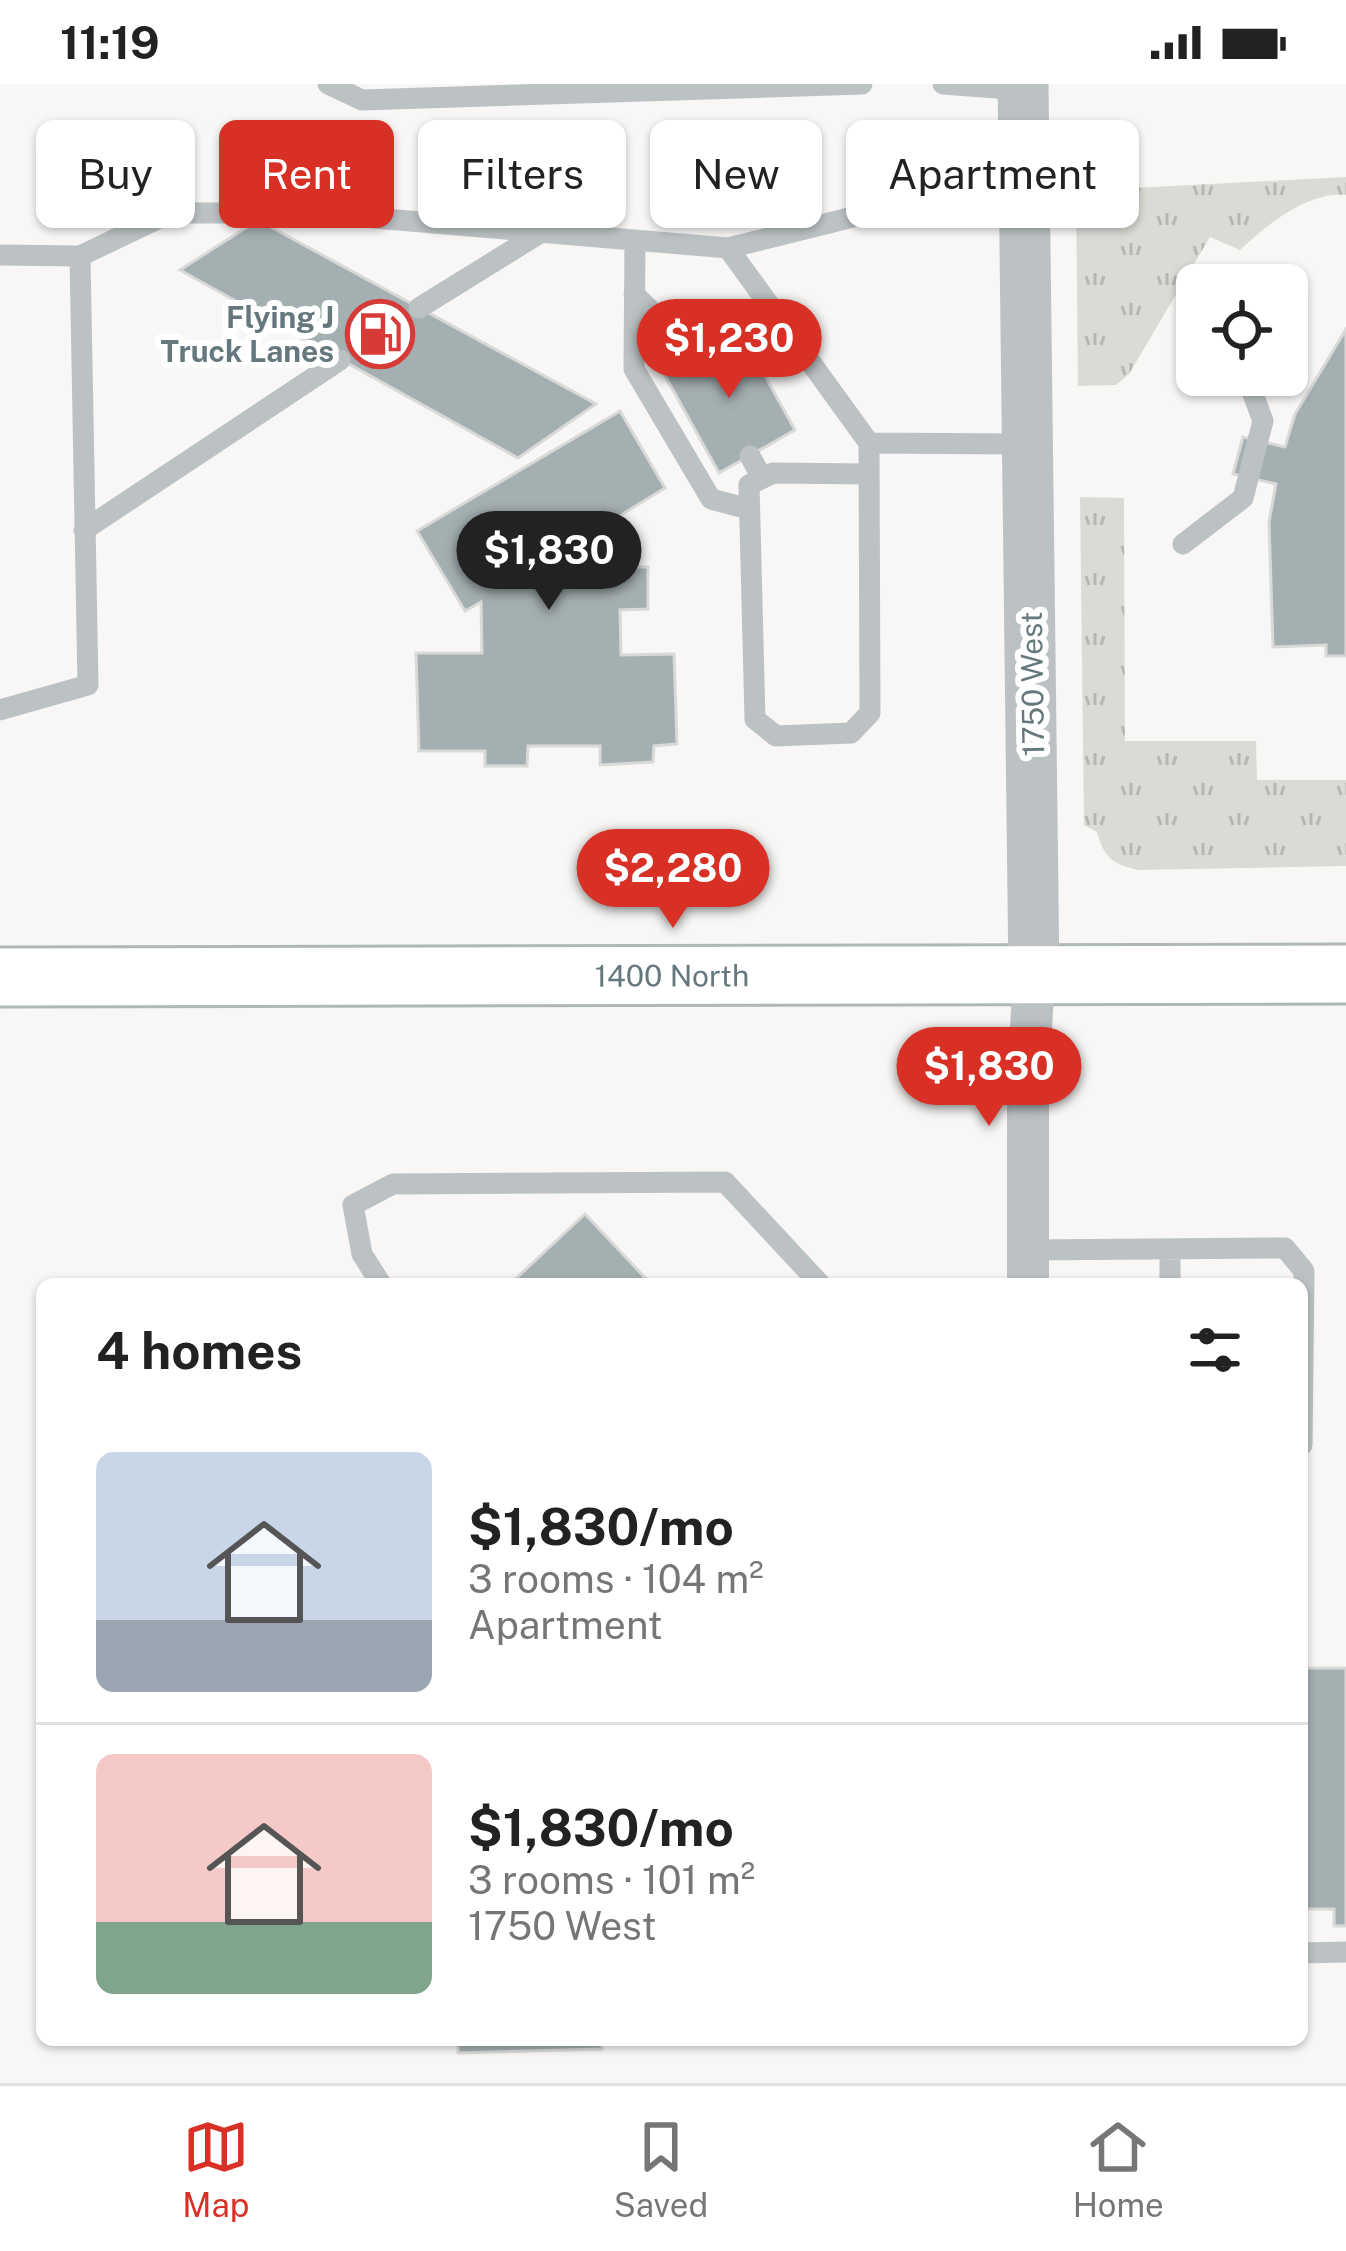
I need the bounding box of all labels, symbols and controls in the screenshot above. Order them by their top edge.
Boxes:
text: 11:19 [60,16,160,69]
chip: Buy [36,120,195,228]
chip: Rent [219,120,394,228]
chip: Filters [418,120,626,228]
chip: New [650,120,822,228]
chip: Apartment [846,120,1139,228]
map controls [1176,264,1308,396]
button: locate [1176,264,1308,396]
place label: Flying J Truck Lanes [160,299,334,369]
fuel station icon: Flying J Truck Lanes [345,299,415,369]
pin: $1,230 [631,299,827,401]
text: $1,230 [664,315,794,361]
pin: $1,830 [451,511,647,613]
text: $1,830 [483,527,615,573]
street label: 1750 West [1013,611,1051,757]
pin: $2,280 [575,829,771,931]
text: $2,280 [604,845,742,891]
street label: 1400 North [595,957,749,994]
pin: $1,830 [891,1027,1087,1129]
text: $1,830 [923,1043,1055,1089]
icon: filters [1182,1317,1248,1383]
text: 4 homes [96,1321,302,1380]
text: $1,830/mo [468,1497,734,1556]
icon: home [192,1500,336,1644]
text: 3 rooms · 104 m² [468,1556,764,1602]
text: Apartment [468,1602,663,1648]
text: $1,830/mo [468,1798,734,1857]
icon: home [192,1802,336,1946]
text: 3 rooms · 101 m² [468,1857,755,1903]
text: 1750 West [468,1903,657,1949]
tab: Map [182,2114,249,2224]
tab: Saved [614,2114,708,2224]
tab: Home [1073,2114,1164,2224]

